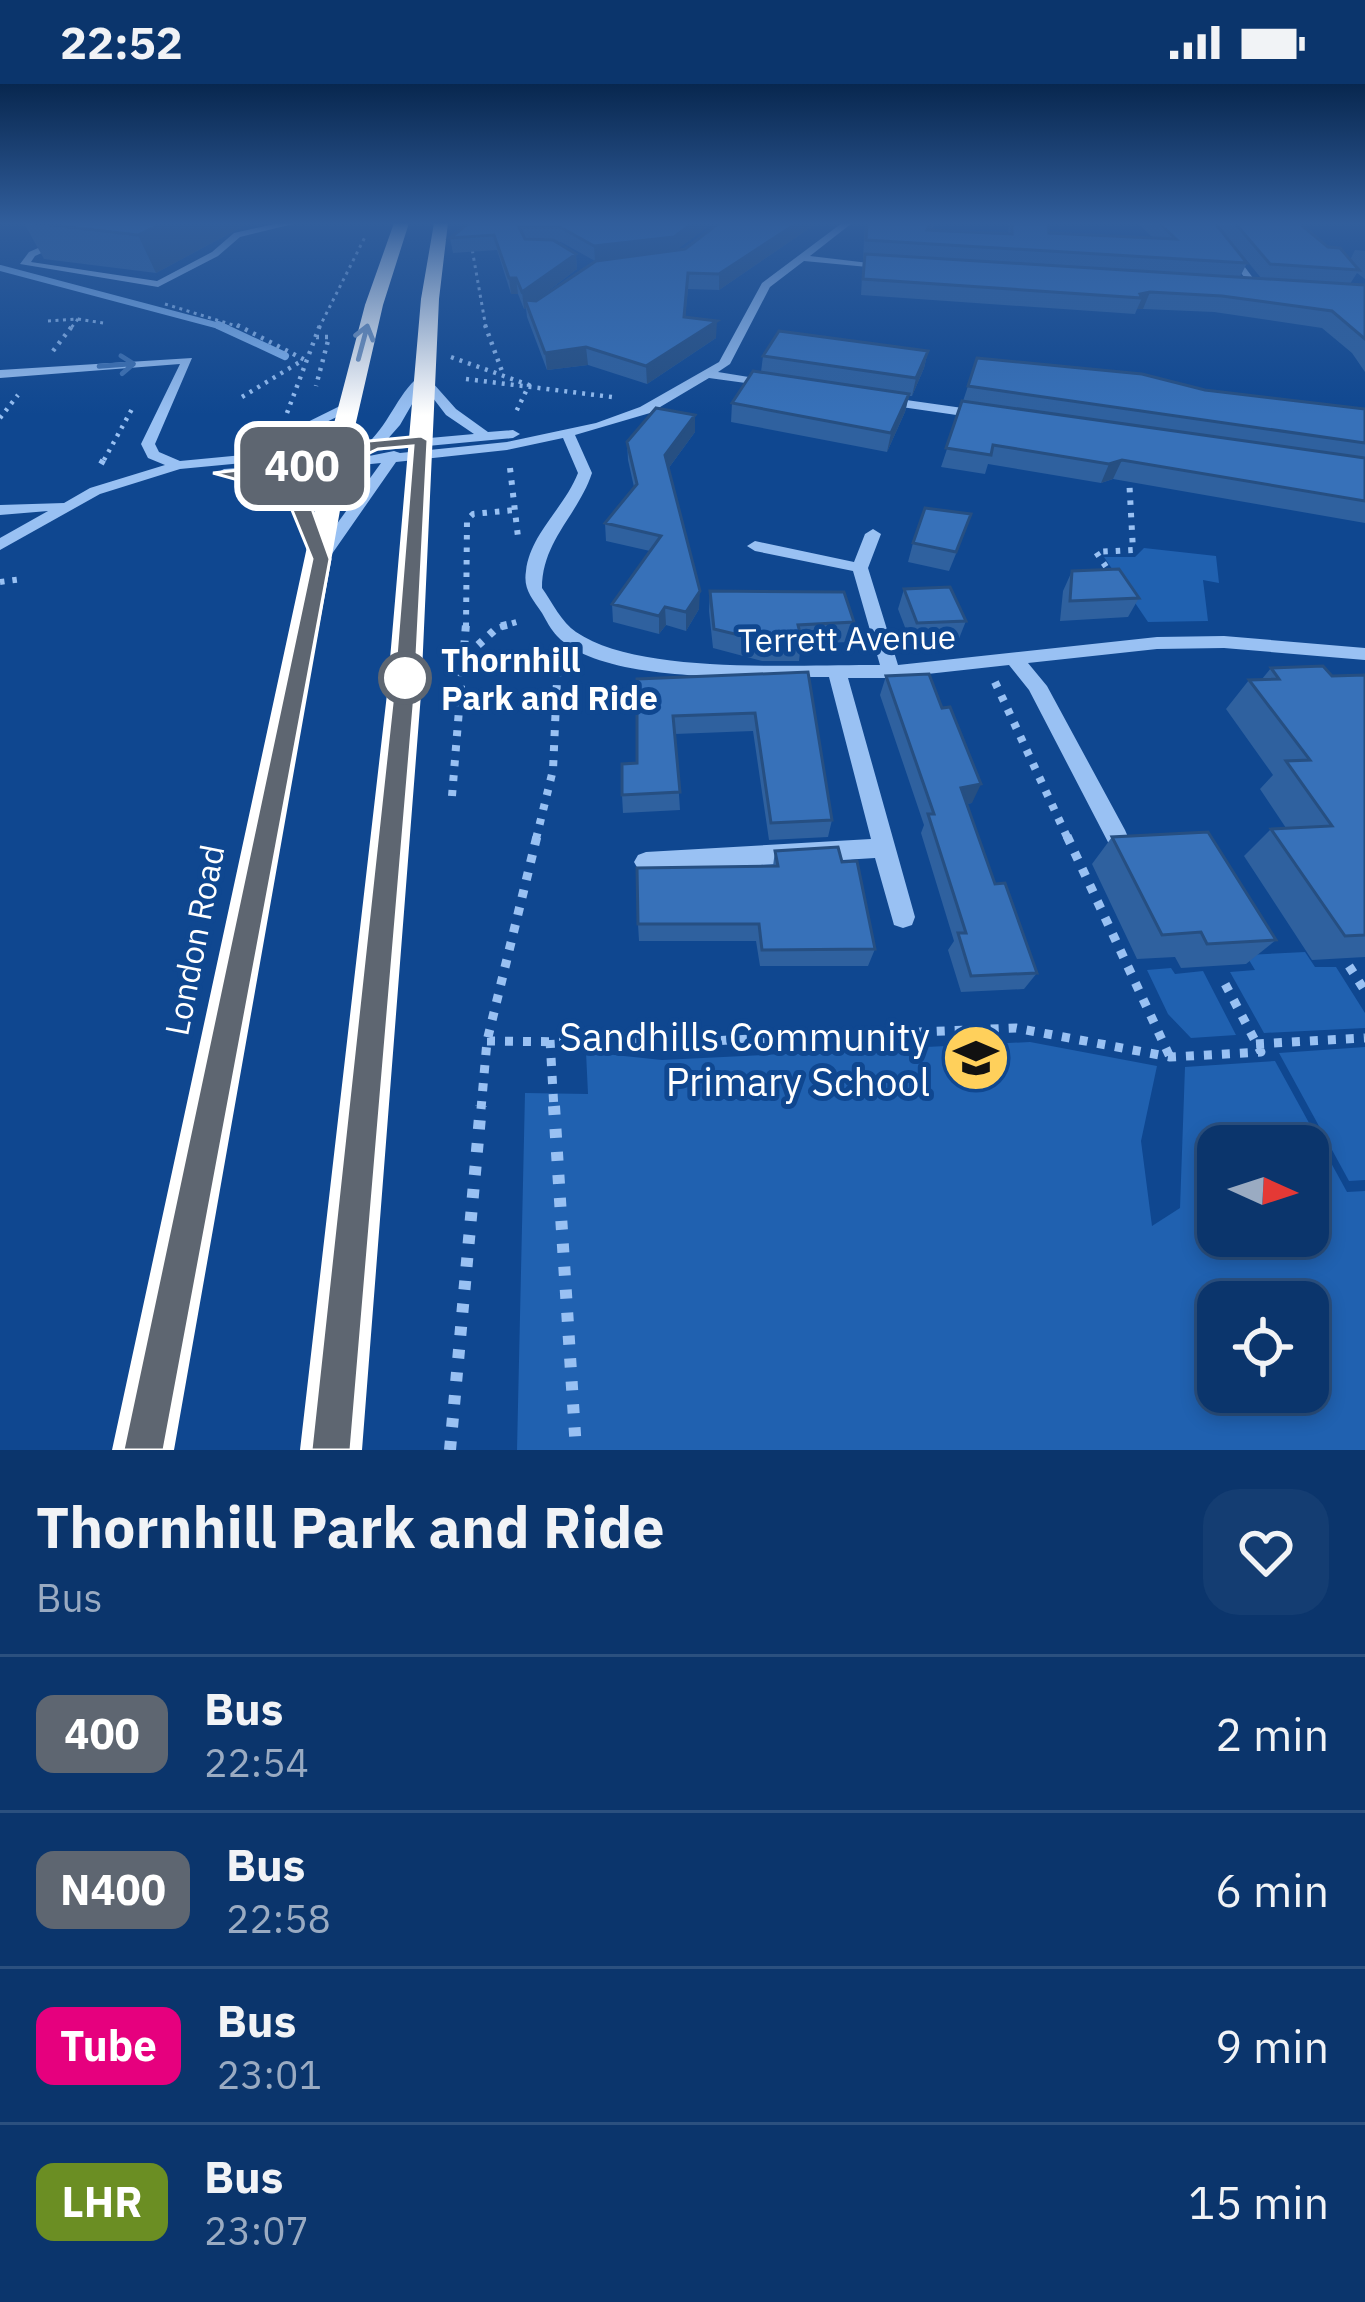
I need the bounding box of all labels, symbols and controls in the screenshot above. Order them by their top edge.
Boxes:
text: 22:52 [60,13,183,71]
one-way arrow [353,324,375,362]
one-way arrow [97,353,136,376]
line badge: 400 [233,427,371,505]
text: 400 [264,438,340,493]
street label: Terrett Avenue [738,615,956,661]
place label: Thornhill Park and Ride [441,638,658,719]
marker: Thornhill Park and Ride [380,653,430,703]
street label: London Road [154,841,234,1039]
place label: Sandhills Community Primary School [559,1011,930,1107]
school or university icon: Sandhills Community Primary School [941,1023,1011,1093]
north arrow [1197,1125,1329,1257]
map controls [1197,1125,1329,1413]
button: locate [1197,1281,1329,1413]
button: heart [1203,1489,1329,1615]
text: Thornhill Park and Ride [36,1490,664,1564]
text: Bus [36,1572,103,1623]
text: Bus [204,1679,284,1737]
text: 2 min [1215,1705,1329,1763]
text: 400 [64,1706,140,1761]
text: 22:54 [204,1737,309,1788]
text: Bus [226,1835,306,1893]
text: 6 min [1215,1861,1329,1919]
text: N400 [60,1862,166,1917]
text: 22:58 [226,1893,331,1944]
text: Bus [217,1991,296,2049]
text: 9 min [1215,2017,1329,2075]
text: Tube [60,2018,157,2073]
text: 23:01 [217,2049,322,2100]
text: Bus [204,2147,284,2205]
text: 15 min [1188,2173,1329,2231]
text: LHR [62,2174,142,2229]
text: 23:07 [204,2205,309,2256]

